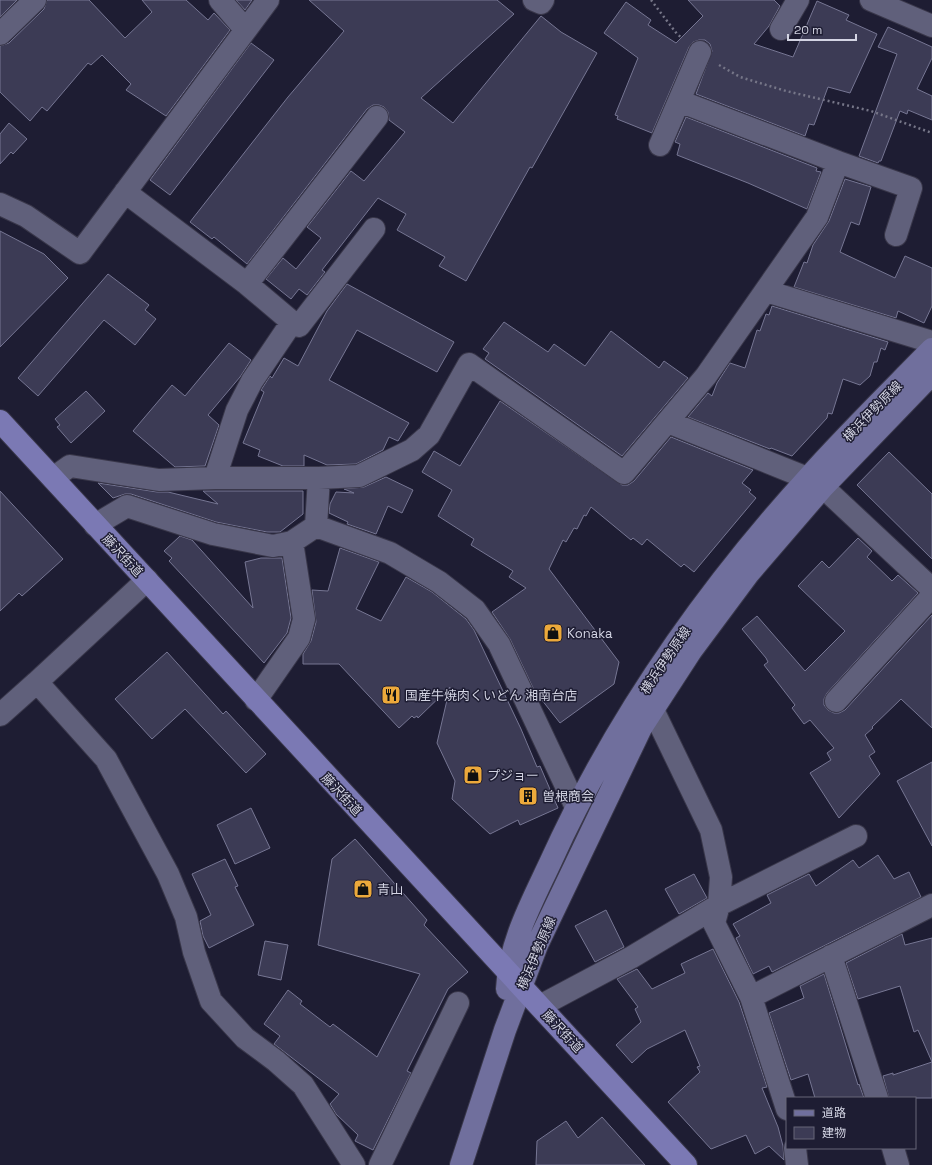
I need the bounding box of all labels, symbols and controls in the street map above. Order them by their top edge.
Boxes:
scale bar [788,16,856,42]
text: 20 m [794,22,822,38]
street label: 横浜伊勢原線 [839,377,906,445]
street label: 藤沢街道 [99,531,147,580]
shop icon: Konaka [542,622,564,644]
street label: 横浜伊勢原線 [637,623,694,697]
place label: Konaka [567,625,613,642]
restaurant icon: 国産牛焼肉くいどん 湘南台店 [380,684,402,706]
place label: 国産牛焼肉くいどん 湘南台店 [405,687,577,704]
shop icon: プジョー [462,764,484,786]
place label: プジョー [487,767,539,784]
street label: 藤沢街道 [318,770,366,819]
building icon: 曽根商会 [517,785,539,807]
place label: 曽根商会 [542,788,594,805]
shop icon: 青山 [352,878,374,900]
place label: 青山 [377,881,403,898]
street label: 横浜伊勢原線 [513,914,560,992]
street label: 藤沢街道 [539,1007,587,1056]
legend [786,1097,916,1149]
text: 道路 [822,1105,846,1121]
text: 建物 [822,1125,846,1141]

